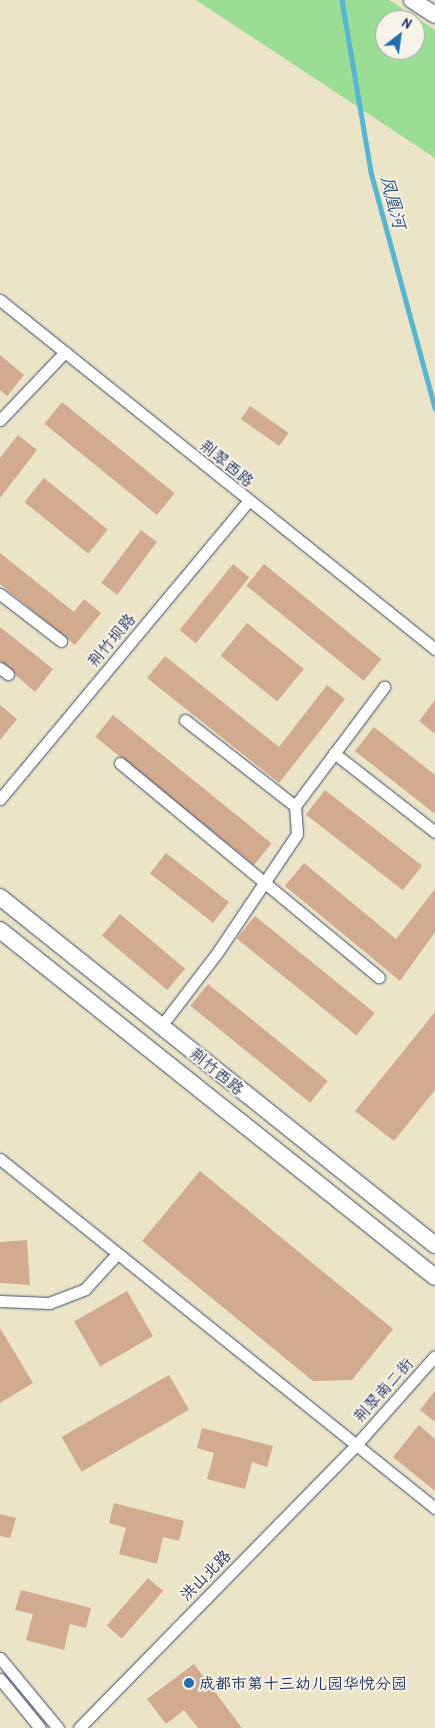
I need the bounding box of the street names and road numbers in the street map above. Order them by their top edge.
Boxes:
street label: 荆翠西路 [196,435,258,491]
street label: 荆竹坝路 [83,609,139,671]
street label: 荆竹西路 [186,1043,248,1099]
street label: 荆翠南二街 [349,1354,417,1426]
street label: 洪山北路 [176,1546,234,1604]

